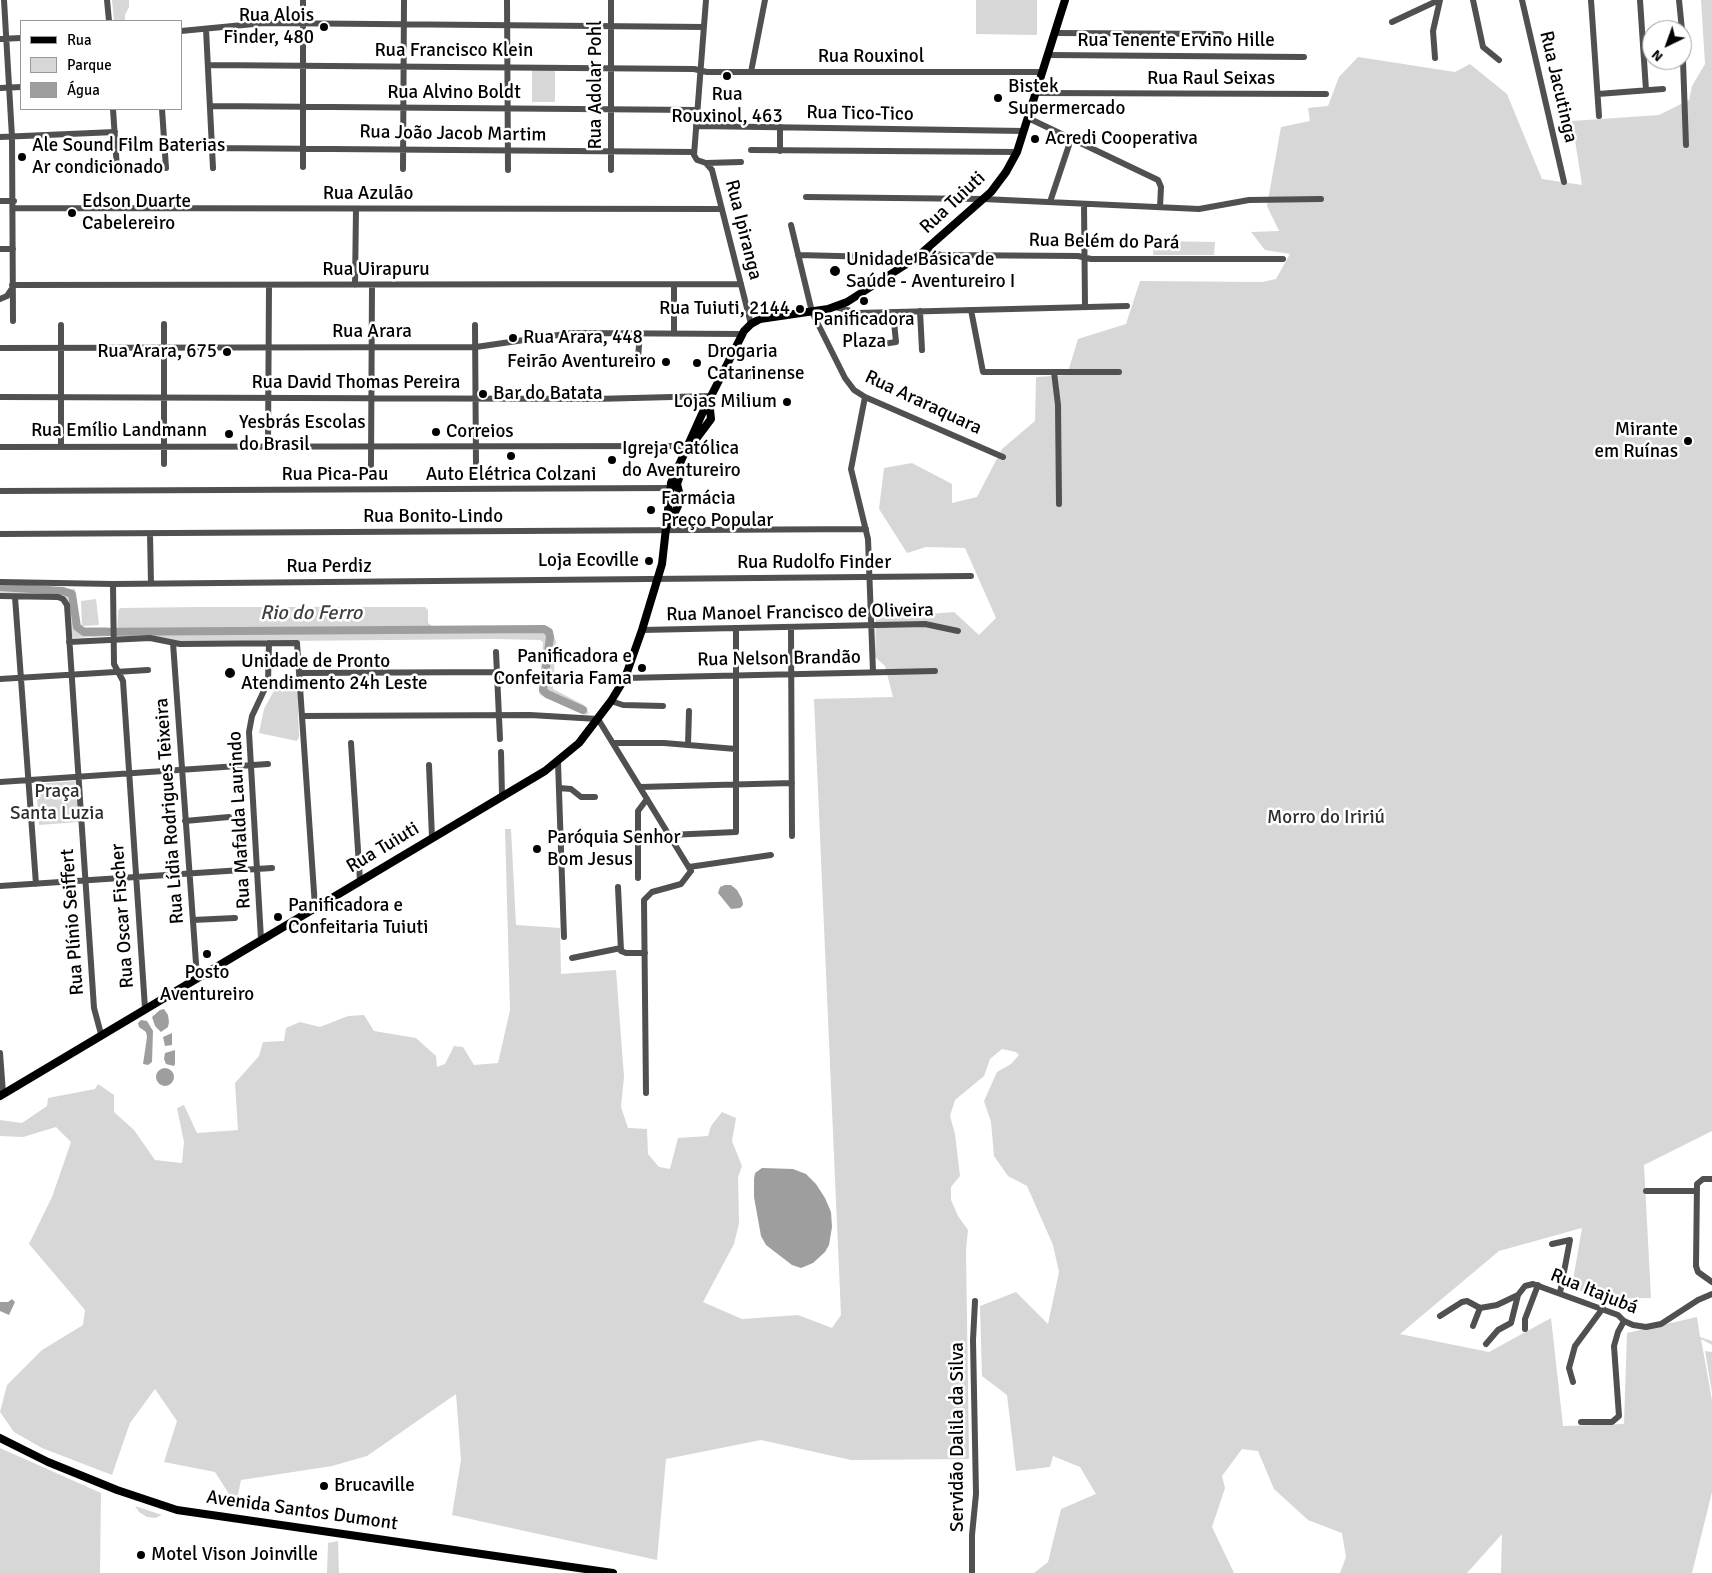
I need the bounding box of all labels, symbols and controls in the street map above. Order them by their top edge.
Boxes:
place label: Rua Alois Finder, 480 [223,5,314,49]
legend [20,20,182,110]
street label: Rua Adolar Pohl [585,20,607,150]
north arrow [1642,20,1692,70]
marker: Rua Alois Finder, 480 [318,21,330,33]
street label: Rua Jacutinga [1534,29,1582,145]
street label: Rua Tenente Ervino Hille [1077,30,1275,52]
text: Rua [67,31,92,49]
street label: Rua Francisco Klein [375,40,533,62]
street label: Rua Rouxinol [818,46,924,68]
text: N [1648,46,1667,65]
text: Parque [67,56,112,74]
street label: Rua Raul Seixas [1147,68,1275,90]
marker: Rua Rouxinol, 463 [721,70,733,82]
place label: Bistek Supermercado [1008,76,1125,120]
text: Água [67,81,100,99]
street label: Rua Alvino Boldt [387,82,521,104]
place label: Rua Rouxinol, 463 [671,84,783,128]
marker: Bistek Supermercado [992,92,1004,104]
street label: Rua Tico-Tico [806,102,914,126]
street label: Rua João Jacob Martim [359,121,547,147]
place label: Acredi Cooperativa [1045,128,1198,150]
marker: Acredi Cooperativa [1029,133,1041,145]
place label: Ale Sound Film Baterias Ar condicionado [32,135,225,179]
marker: Ale Sound Film Baterias Ar condicionado [16,151,28,163]
street label: Rua Tuiuti [916,167,990,239]
street label: Rua Ipiranga [720,178,766,282]
street label: Rua Azulão [323,183,413,205]
place label: Edson Duarte Cabelereiro [82,191,191,235]
marker: Edson Duarte Cabelereiro [66,207,78,219]
street label: Rua Belém do Pará [1028,229,1180,255]
place label: Unidade Básica de Saúde - Aventureiro I [846,249,1015,293]
street label: Rua Uirapuru [322,259,430,281]
marker: Unidade Básica de Saúde - Aventureiro I [828,264,842,278]
marker: Panificadora Plaza [858,295,870,307]
place label: Rua Tuiuti, 2144 [659,298,790,320]
marker: Rua Tuiuti, 2144 [794,303,806,315]
place label: Panificadora Plaza [813,309,915,353]
street label: Rua Arara [332,321,412,343]
place label: Rua Arara, 448 [523,327,643,349]
marker: Rua Arara, 448 [507,332,519,344]
place label: Rua Arara, 675 [97,341,217,363]
place label: Drogaria Catarinense [707,341,805,385]
marker: Rua Arara, 675 [221,346,233,358]
place label: Feirão Aventureiro [507,351,656,373]
marker: Feirão Aventureiro [660,356,672,368]
marker: Drogaria Catarinense [691,357,703,369]
street label: Rua Araraquara [861,366,985,440]
street label: Rua David Thomas Pereira [252,372,460,394]
place label: Bar do Batata [493,383,603,405]
marker: Bar do Batata [477,388,489,400]
place label: Lojas Milium [674,391,777,413]
marker: Lojas Milium [781,396,793,408]
place label: Yesbrás Escolas do Brasil [239,412,366,456]
place label: Mirante em Ruínas [1594,419,1678,463]
street label: Rua Emílio Landmann [31,420,207,442]
place label: Correios [446,421,514,443]
marker: Correios [430,426,442,438]
marker: Yesbrás Escolas do Brasil [223,428,235,440]
marker: Mirante em Ruínas [1682,435,1694,447]
place label: Igreja Católica do Aventureiro [622,438,741,482]
marker: Auto Elétrica Colzani [505,450,517,462]
marker: Igreja Católica do Aventureiro [606,454,618,466]
street label: Rua Pica-Pau [282,464,388,486]
place label: Auto Elétrica Colzani [426,464,596,486]
place label: Farmácia Preço Popular [661,488,773,532]
marker: Farmácia Preço Popular [645,504,657,516]
street label: Rua Bonito-Lindo [363,506,503,528]
place label: Loja Ecoville [538,550,639,572]
street label: Rua Rudolfo Finder [737,552,891,574]
marker: Loja Ecoville [643,555,655,567]
street label: Rua Perdiz [286,556,372,578]
street label: Rua Manoel Francisco de Oliveira [666,599,934,627]
water label: Rio do Ferro [260,602,362,626]
place label: Panificadora e Confeitaria Fama [493,646,632,690]
street label: Rua Nelson Brandão [697,646,861,672]
place label: Unidade de Pronto Atendimento 24h Leste [241,651,428,695]
marker: Panificadora e Confeitaria Fama [636,662,648,674]
marker: Unidade de Pronto Atendimento 24h Leste [223,666,237,680]
street label: Rua Lídia Rodrigues Teixeira [151,697,189,925]
street label: Rua Mafalda Laurindo [224,730,256,910]
park label: Praça Santa Luzia [10,781,104,825]
park label: Morro do Iririú [1267,807,1385,829]
street label: Rua Tuiuti [343,817,423,879]
place label: Paróquia Senhor Bom Jesus [547,827,680,871]
street label: Rua Oscar Fischer [107,843,139,989]
marker: Paróquia Senhor Bom Jesus [531,843,543,855]
street label: Rua Plínio Seiffert [57,848,89,996]
place label: Panificadora e Confeitaria Tuiuti [288,895,428,939]
marker: Panificadora e Confeitaria Tuiuti [272,911,284,923]
marker: Posto Aventureiro [201,948,213,960]
place label: Posto Aventureiro [160,962,254,1006]
street label: Rua Itajubá [1547,1264,1641,1320]
street label: Servidão Dalila da Silva [947,1342,969,1532]
place label: Brucaville [334,1475,415,1497]
marker: Brucaville [318,1480,330,1492]
street label: Avenida Santos Dumont [205,1486,399,1536]
place label: Motel Vison Joinville [151,1544,318,1566]
marker: Motel Vison Joinville [135,1549,147,1561]

